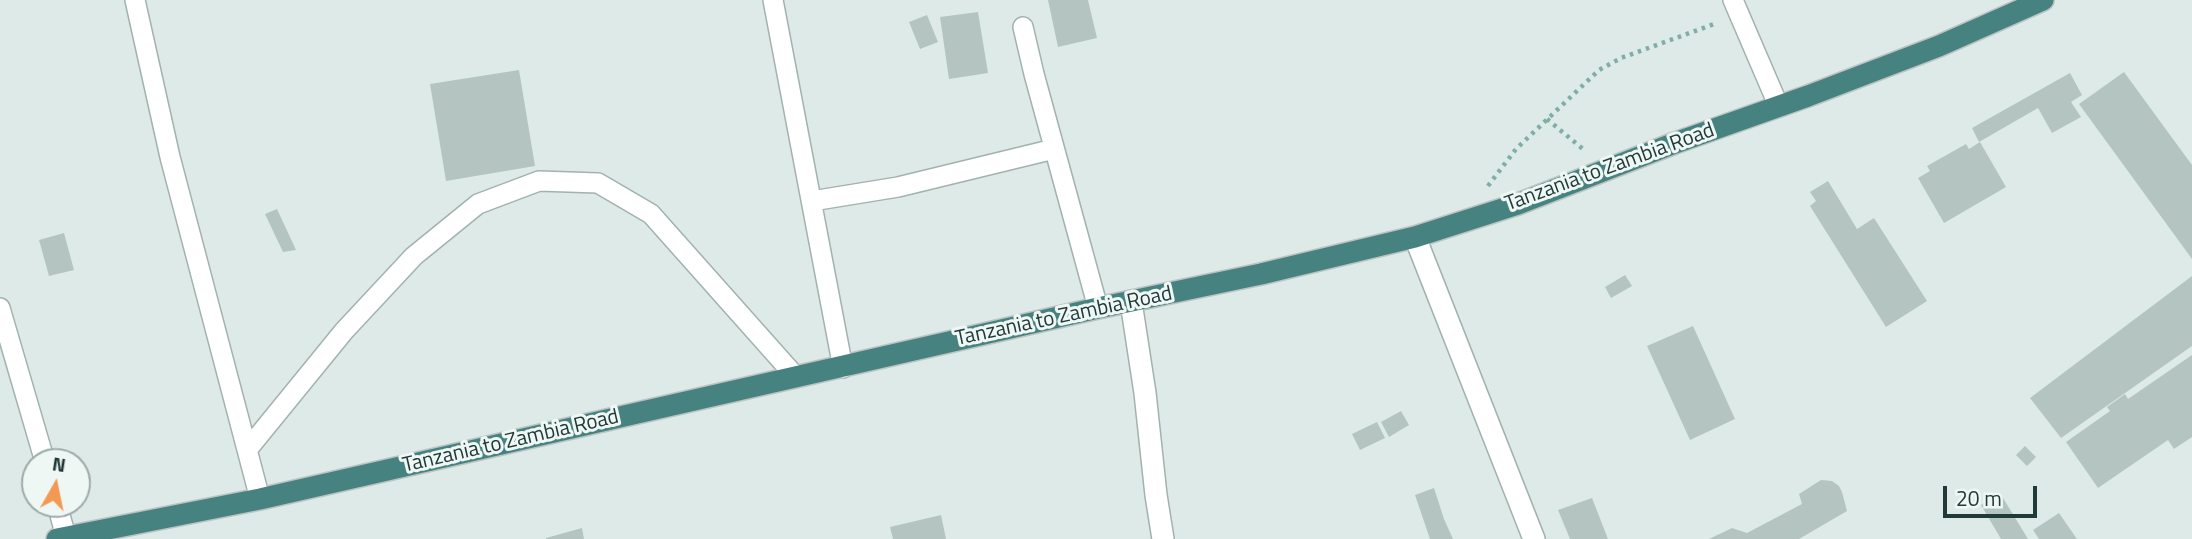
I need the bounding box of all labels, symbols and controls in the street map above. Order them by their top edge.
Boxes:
street label: Tanzania to Zambia Road [1502,118,1718,218]
street label: Tanzania to Zambia Road [953,282,1175,352]
street label: Tanzania to Zambia Road [401,405,621,479]
north arrow [21,448,91,518]
text: N [50,448,68,479]
scale bar [1947,472,2042,516]
text: 20 m [1956,482,2002,514]

